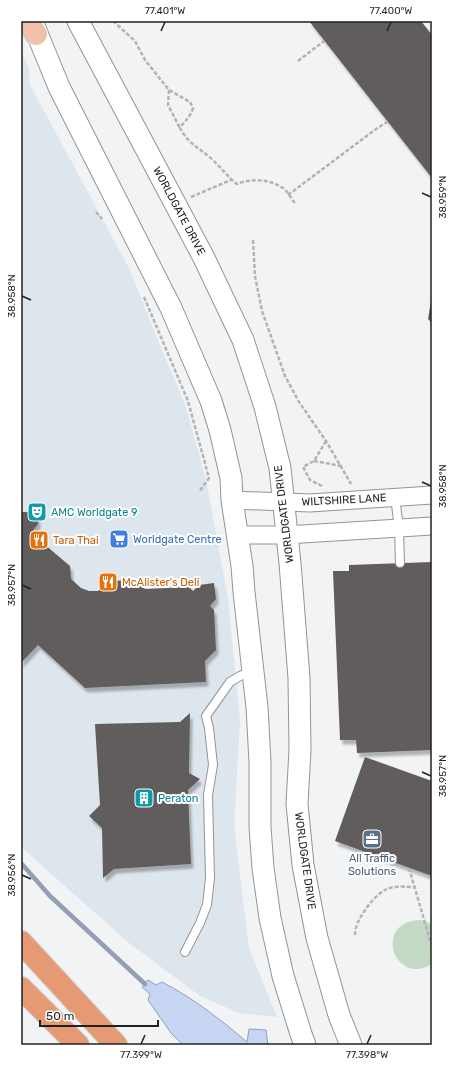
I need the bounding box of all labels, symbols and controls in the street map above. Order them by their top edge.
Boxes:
text: 77.401°W [145,5,185,17]
text: 77.400°W [370,5,412,17]
street label: WORLDGATE DRIVE [150,164,208,258]
text: 38.959°N [437,175,449,218]
text: 38.958°N [6,274,18,318]
street label: WORLDGATE DRIVE [272,464,296,564]
text: 38.958°N [437,464,449,508]
street label: WILTSHIRE LANE [301,491,387,509]
theatre icon: AMC Worldgate 9 [26,501,48,523]
place label: AMC Worldgate 9 [51,506,138,519]
supermarket icon: Worldgate Centre [108,528,130,550]
restaurant icon: Tara Thai [28,529,50,551]
place label: Worldgate Centre [133,533,222,546]
place label: Tara Thai [53,534,99,547]
text: 38.957°N [6,564,18,606]
restaurant icon: McAlister's Deli [97,571,119,593]
place label: McAlister's Deli [122,576,199,589]
text: 38.957°N [437,755,449,797]
building icon: Peraton [133,787,155,809]
place label: Peraton [158,792,199,805]
street label: WORLDGATE DRIVE [292,811,318,911]
office icon: All Traffic Solutions [361,828,383,850]
place label: All Traffic Solutions [348,852,396,878]
text: 38.956°N [6,853,18,897]
scale bar [40,1002,158,1028]
text: 50 m [46,1009,74,1023]
text: 77.399°W [120,1049,162,1061]
text: 77.398°W [346,1049,388,1061]

